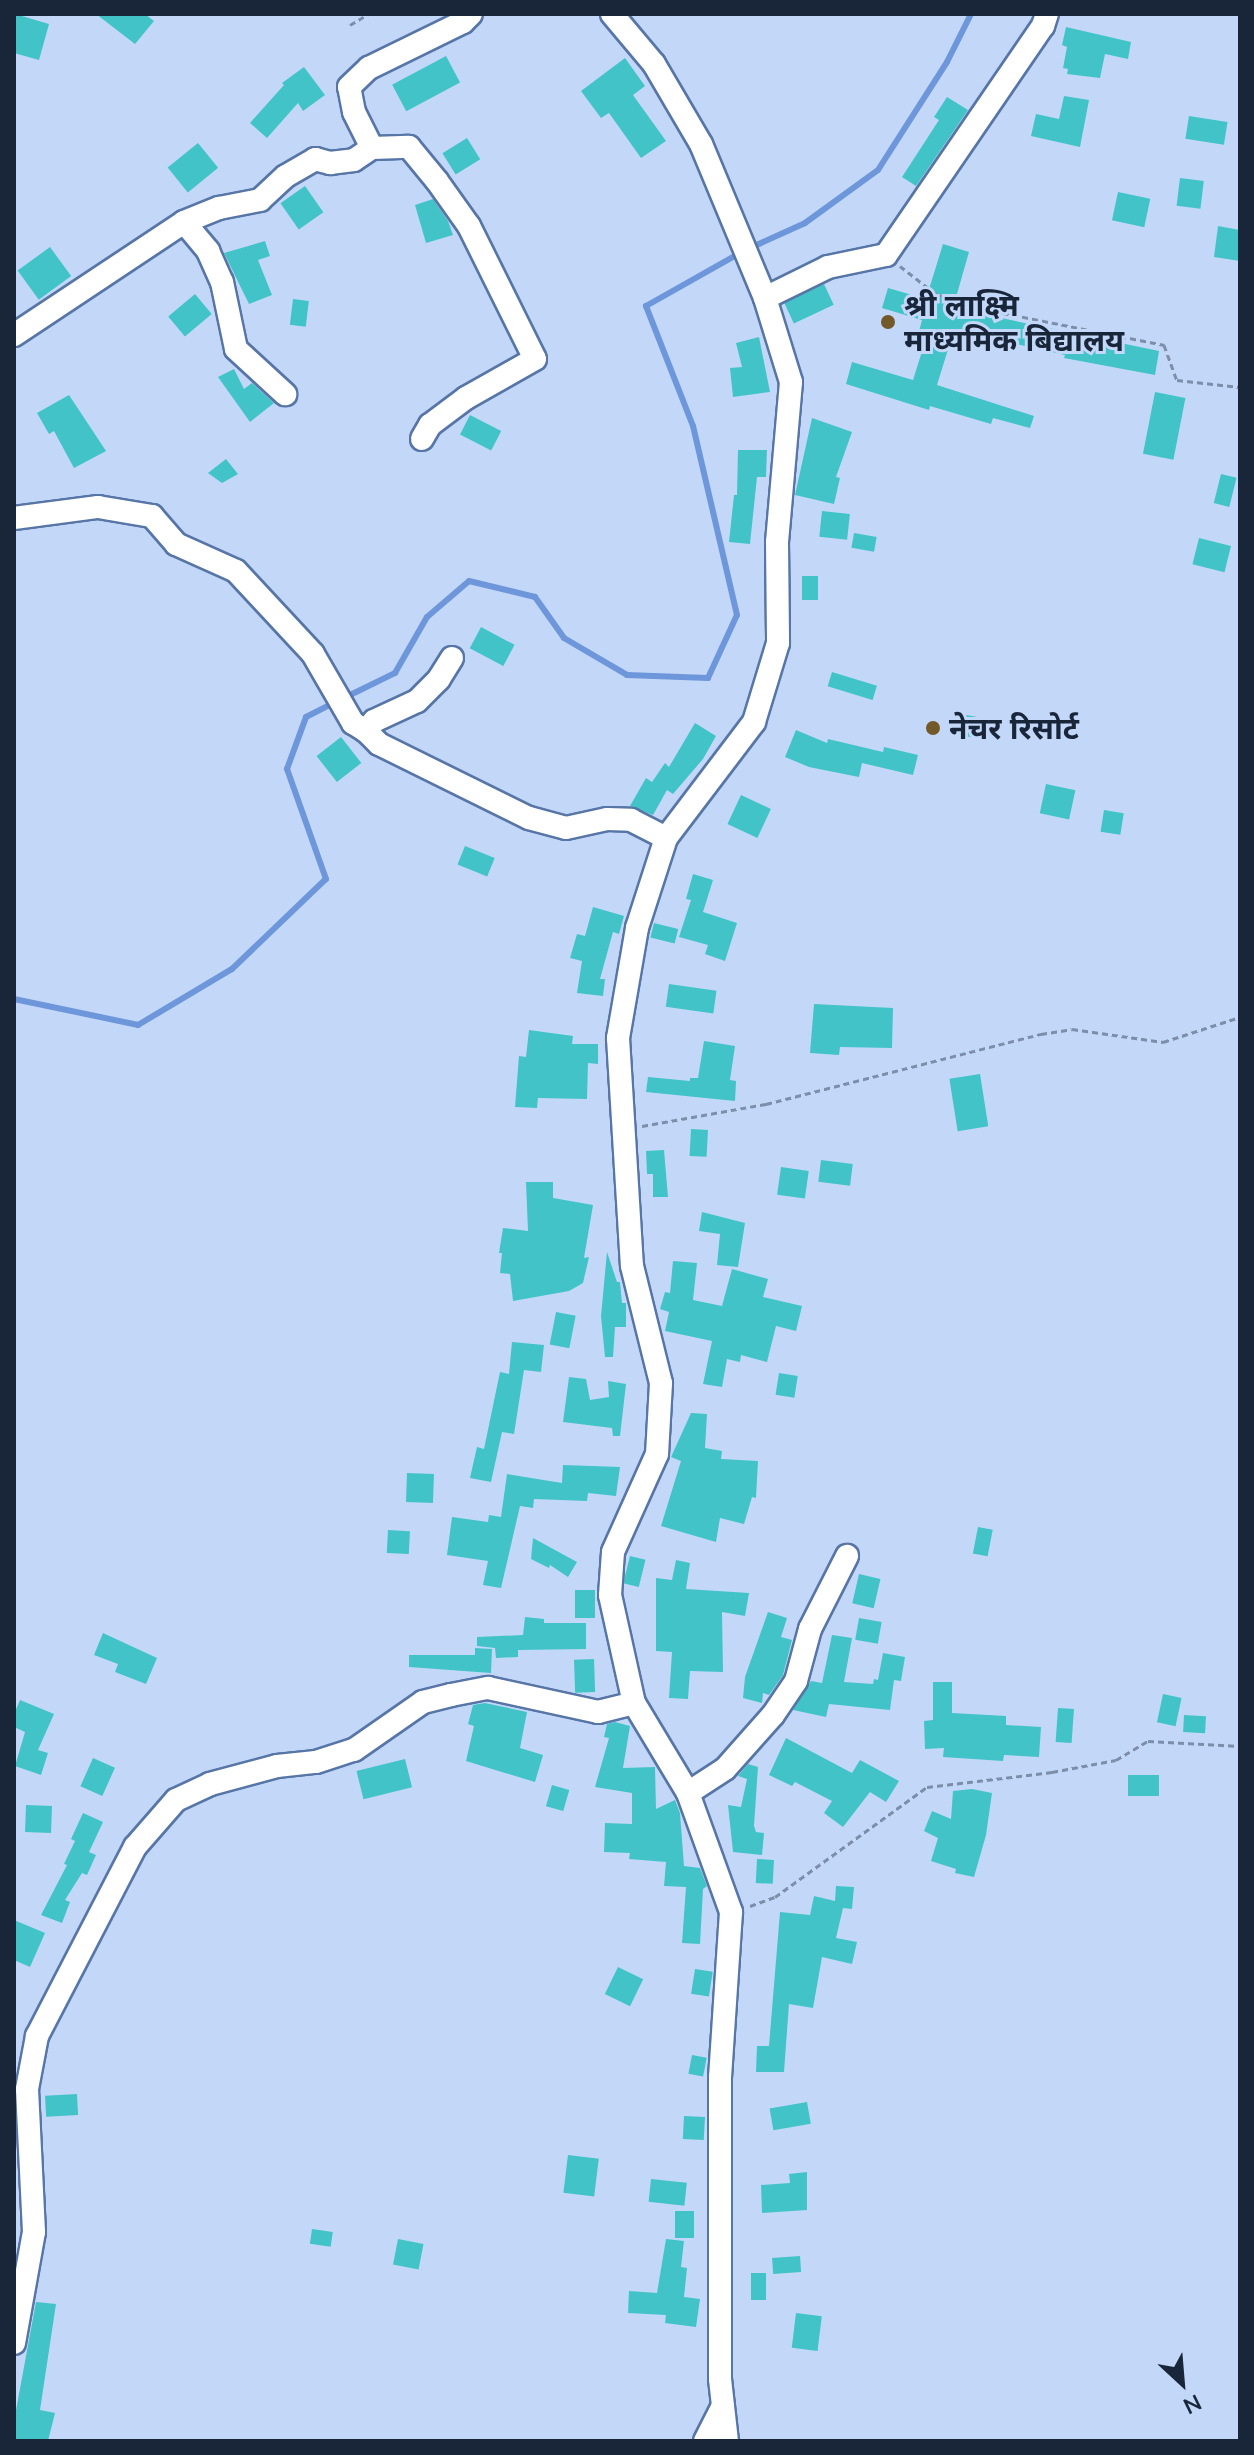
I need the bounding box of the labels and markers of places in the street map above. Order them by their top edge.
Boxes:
place label: श्री लाक्ष्मि माध्यमिक बिद्यालय [904,287,1124,358]
marker: श्री लाक्ष्मि माध्यमिक बिद्यालय [879,313,897,331]
place label: नेचर रिसोर्ट [949,710,1079,746]
marker: नेचर रिसोर्ट [924,719,942,737]

